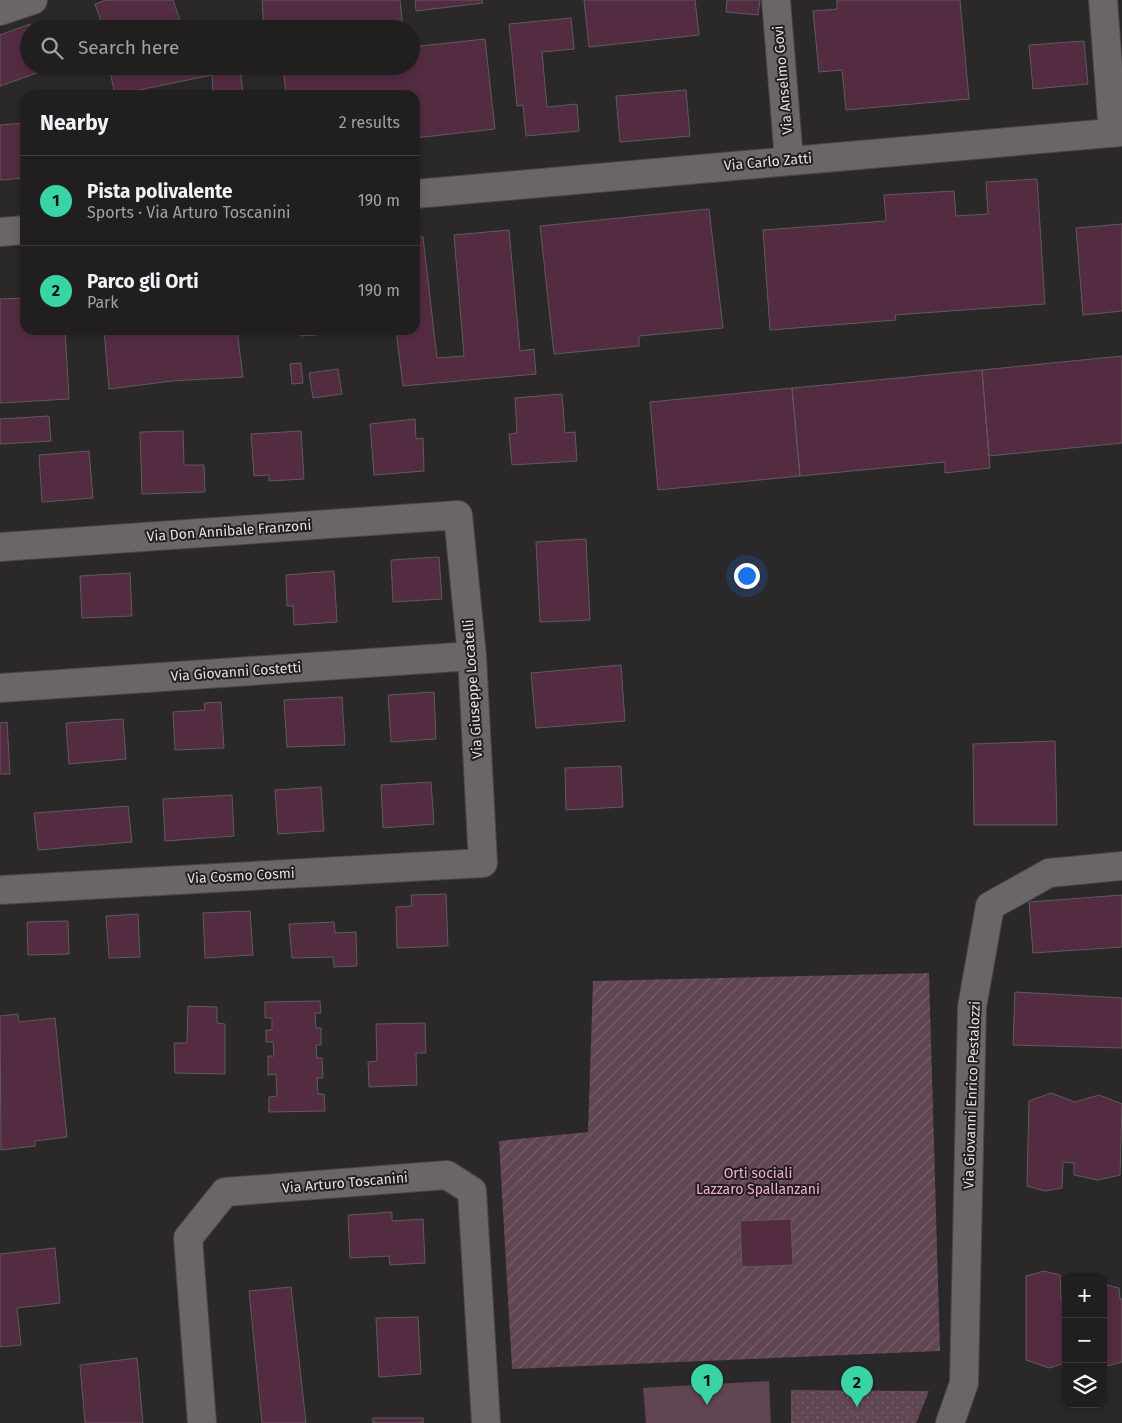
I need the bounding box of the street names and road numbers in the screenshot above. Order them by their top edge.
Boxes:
street label: Via Anselmo Govi [770,25,796,135]
street label: Via Carlo Zatti [723,150,813,174]
street label: Via Don Annibale Franzoni [146,517,312,545]
street label: Via Giuseppe Locatelli [460,619,486,759]
street label: Via Giovanni Costetti [170,659,302,685]
street label: Via Cosmo Cosmi [187,865,295,887]
street label: Via Giovanni Enrico Pestalozzi [960,1001,984,1189]
street label: Via Arturo Toscanini [281,1169,409,1197]

